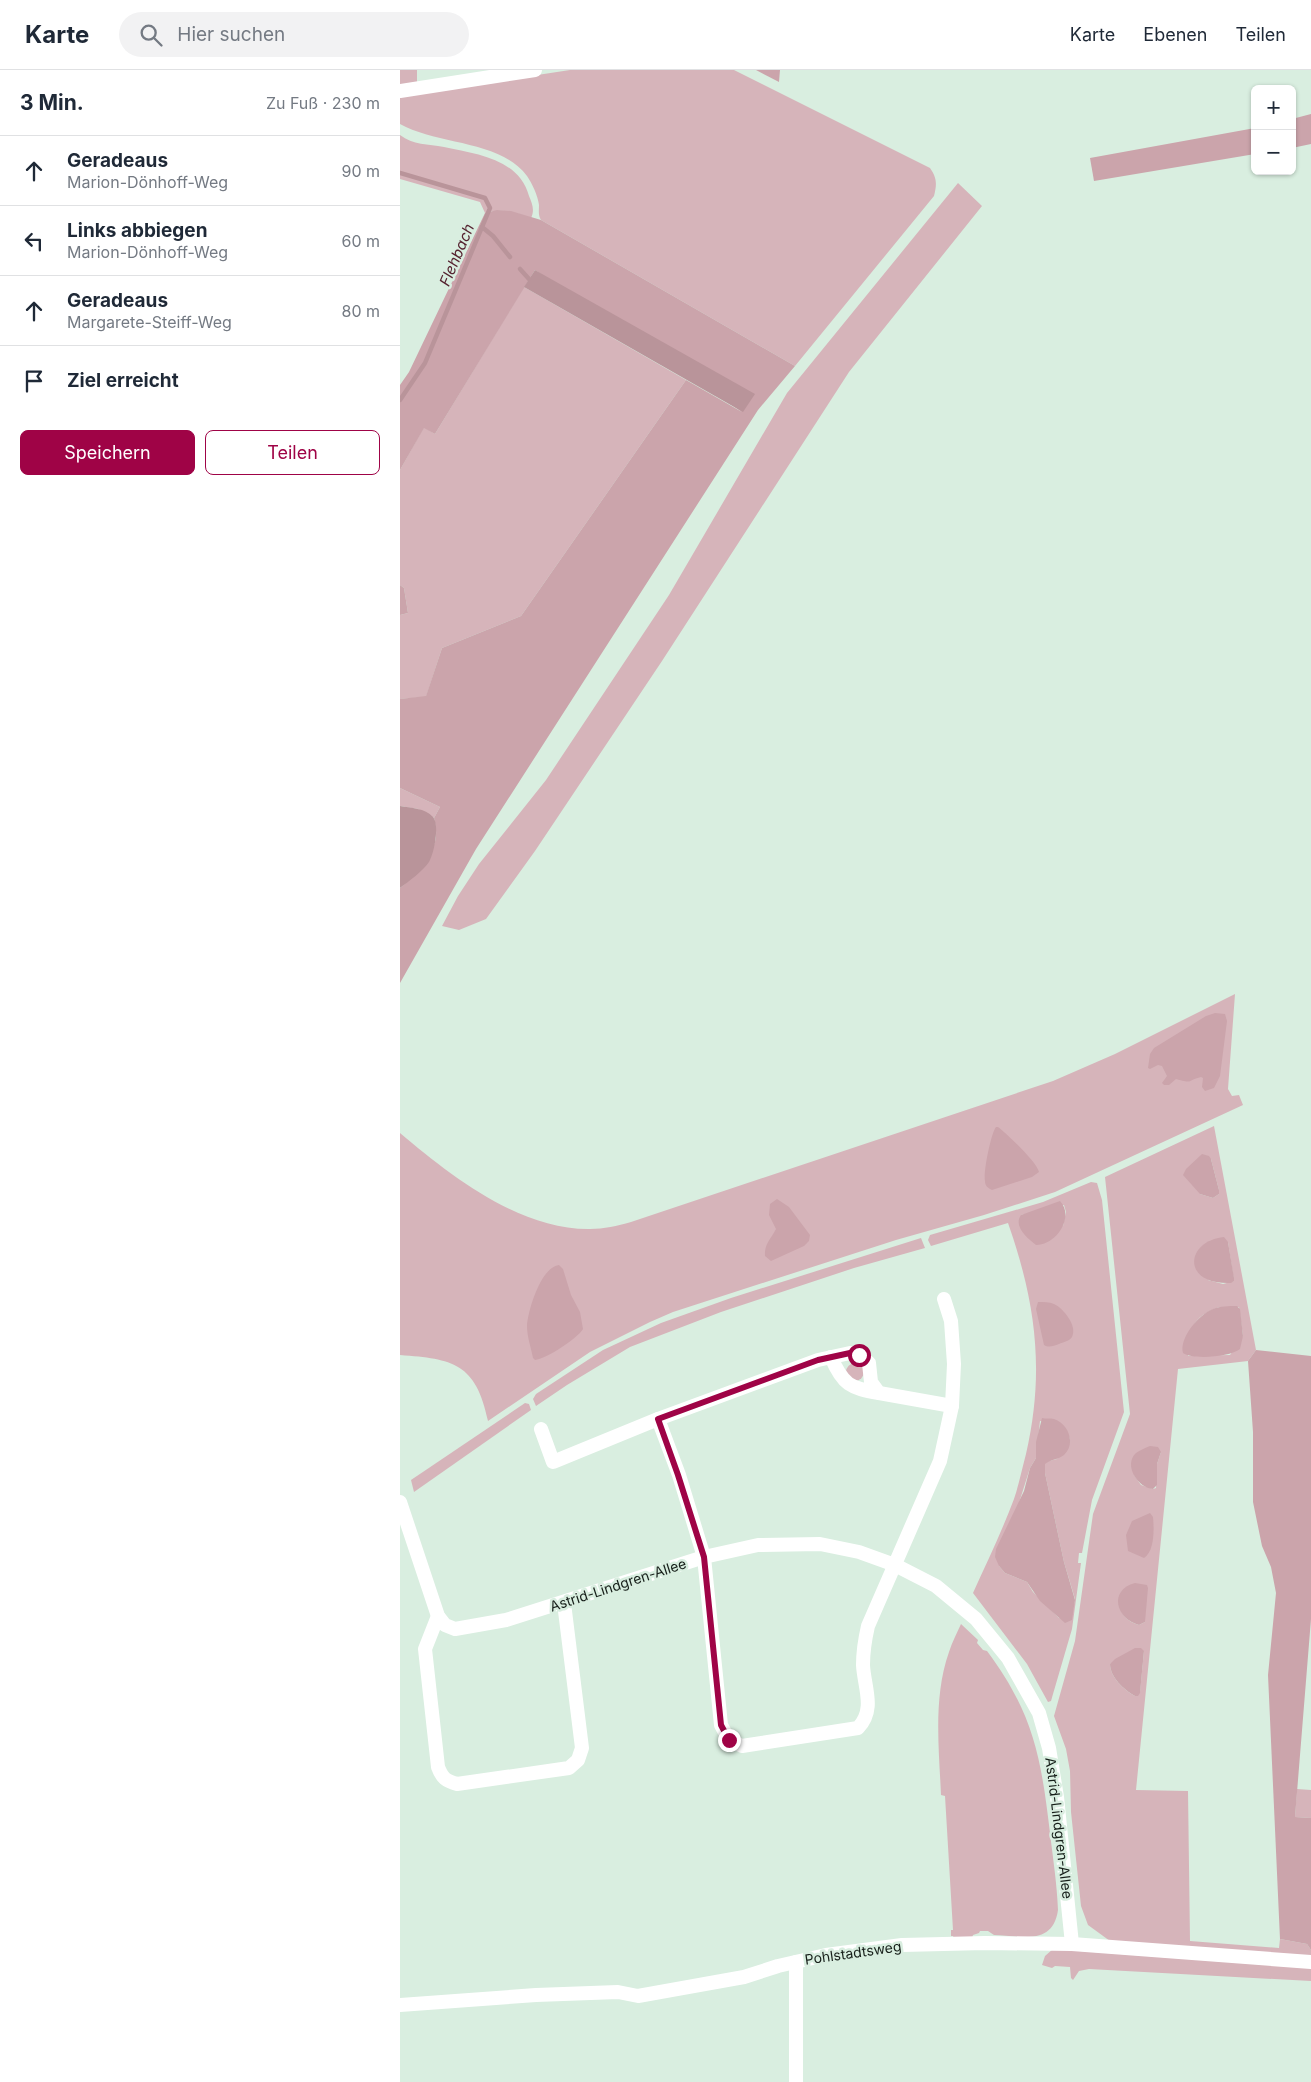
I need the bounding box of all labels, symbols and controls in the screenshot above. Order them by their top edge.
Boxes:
search box [119,12,469,57]
text: Karte [25,20,89,49]
icon: search [137,21,165,49]
text: Hier suchen [177,23,285,46]
text: Karte [1070,24,1115,45]
text: Ebenen [1143,24,1207,45]
text: Teilen [1235,24,1286,45]
map controls [1251,85,1296,175]
button: + [1251,85,1296,130]
text: 3 Min. [20,90,84,115]
text: Zu Fuß · 230 m [266,93,380,113]
button: − [1251,130,1296,175]
text: Geradeaus [67,149,168,172]
icon: ahead [20,157,48,185]
text: 90 m [341,161,380,181]
text: Marion-Dönhoff-Weg [67,172,228,192]
text: Links abbiegen [67,219,208,242]
water label: Flehbach [435,221,478,289]
icon: left [20,227,48,255]
text: 60 m [341,231,380,251]
text: Marion-Dönhoff-Weg [67,242,228,262]
text: Geradeaus [67,289,168,312]
icon: ahead [20,297,48,325]
text: 80 m [341,301,380,321]
text: Margarete-Steiff-Weg [67,312,232,332]
icon: arrive [20,367,48,395]
text: Ziel erreicht [67,369,179,392]
button: Speichern [20,430,195,475]
button: Teilen [205,430,380,475]
route start [848,1344,871,1367]
street label: Astrid-Lindgren-Allee [547,1554,688,1615]
route end [718,1729,741,1752]
street label: Astrid-Lindgren-Allee [1042,1756,1077,1900]
street label: Pohlstadtsweg [804,1937,902,1968]

